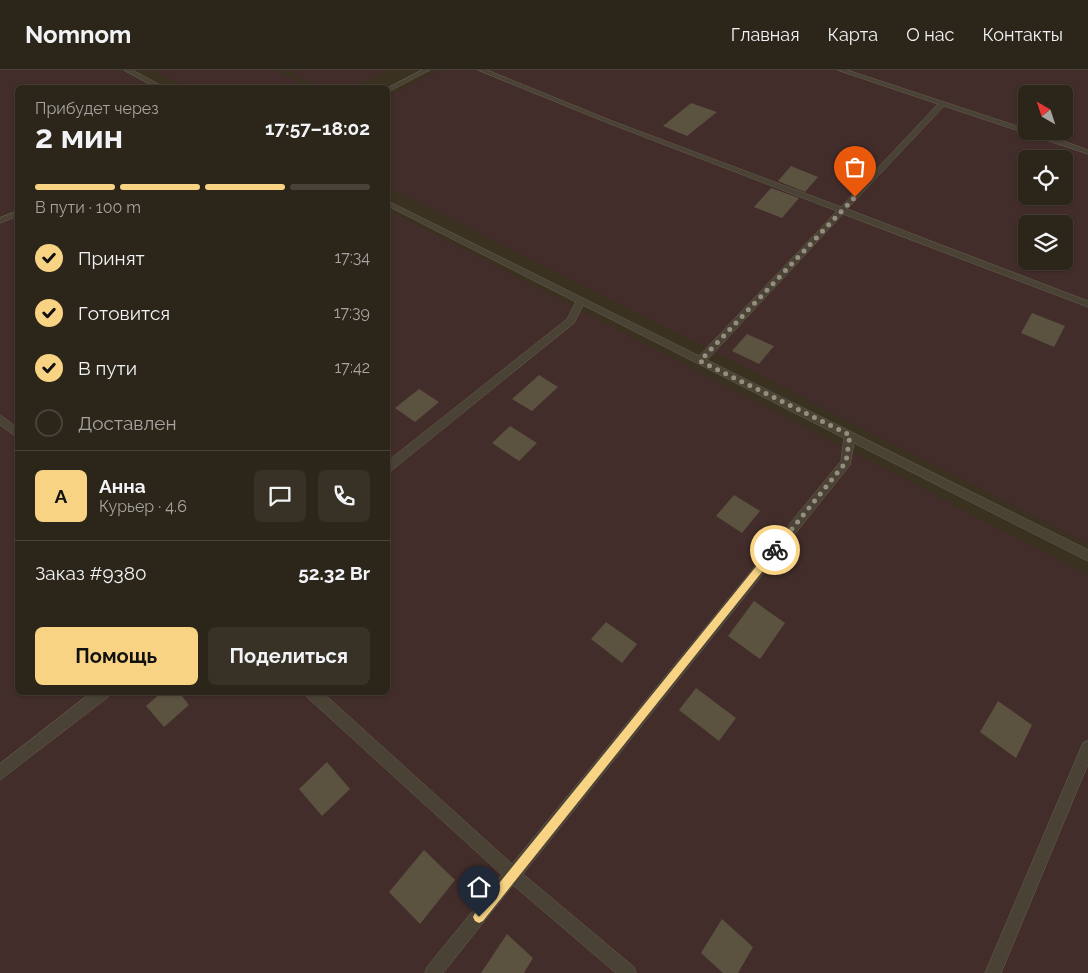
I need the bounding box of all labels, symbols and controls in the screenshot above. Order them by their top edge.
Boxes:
text: Nomnom [25,20,131,49]
text: Главная [731,24,799,45]
text: Карта [827,24,878,45]
text: О нас [906,24,954,45]
text: Контакты [982,24,1063,45]
north arrow [1018,85,1072,140]
map controls [1018,85,1073,270]
text: Прибудет через [35,99,159,118]
text: 17:57–18:02 [265,117,370,139]
text: 2 мин [35,118,123,155]
pin [834,146,876,197]
button: locate [1018,150,1073,205]
icon: bag [841,153,869,181]
text: В пути · 100 m [35,198,141,217]
button: layers [1018,215,1073,270]
icon: check [35,244,63,272]
text: Принят [78,247,145,269]
text: 17:34 [334,248,370,267]
icon: check [35,299,63,327]
text: Готовится [78,302,170,324]
text: 17:39 [334,303,370,322]
icon: check [35,354,63,382]
text: В пути [78,357,137,379]
text: 17:42 [335,358,370,377]
text: Доставлен [78,412,177,434]
button: chat [254,470,306,522]
button: phone [318,470,370,522]
text: Анна [99,475,146,497]
text: А [55,485,67,507]
text: Курьер · 4.6 [99,497,187,516]
courier [750,525,800,575]
icon: bike [761,536,789,564]
text: Заказ #9380 [35,562,147,584]
text: 52.32 Br [298,562,370,584]
button: Помощь [35,627,198,685]
button: Поделиться [208,627,370,685]
pin [458,866,500,917]
icon: home [465,873,493,901]

